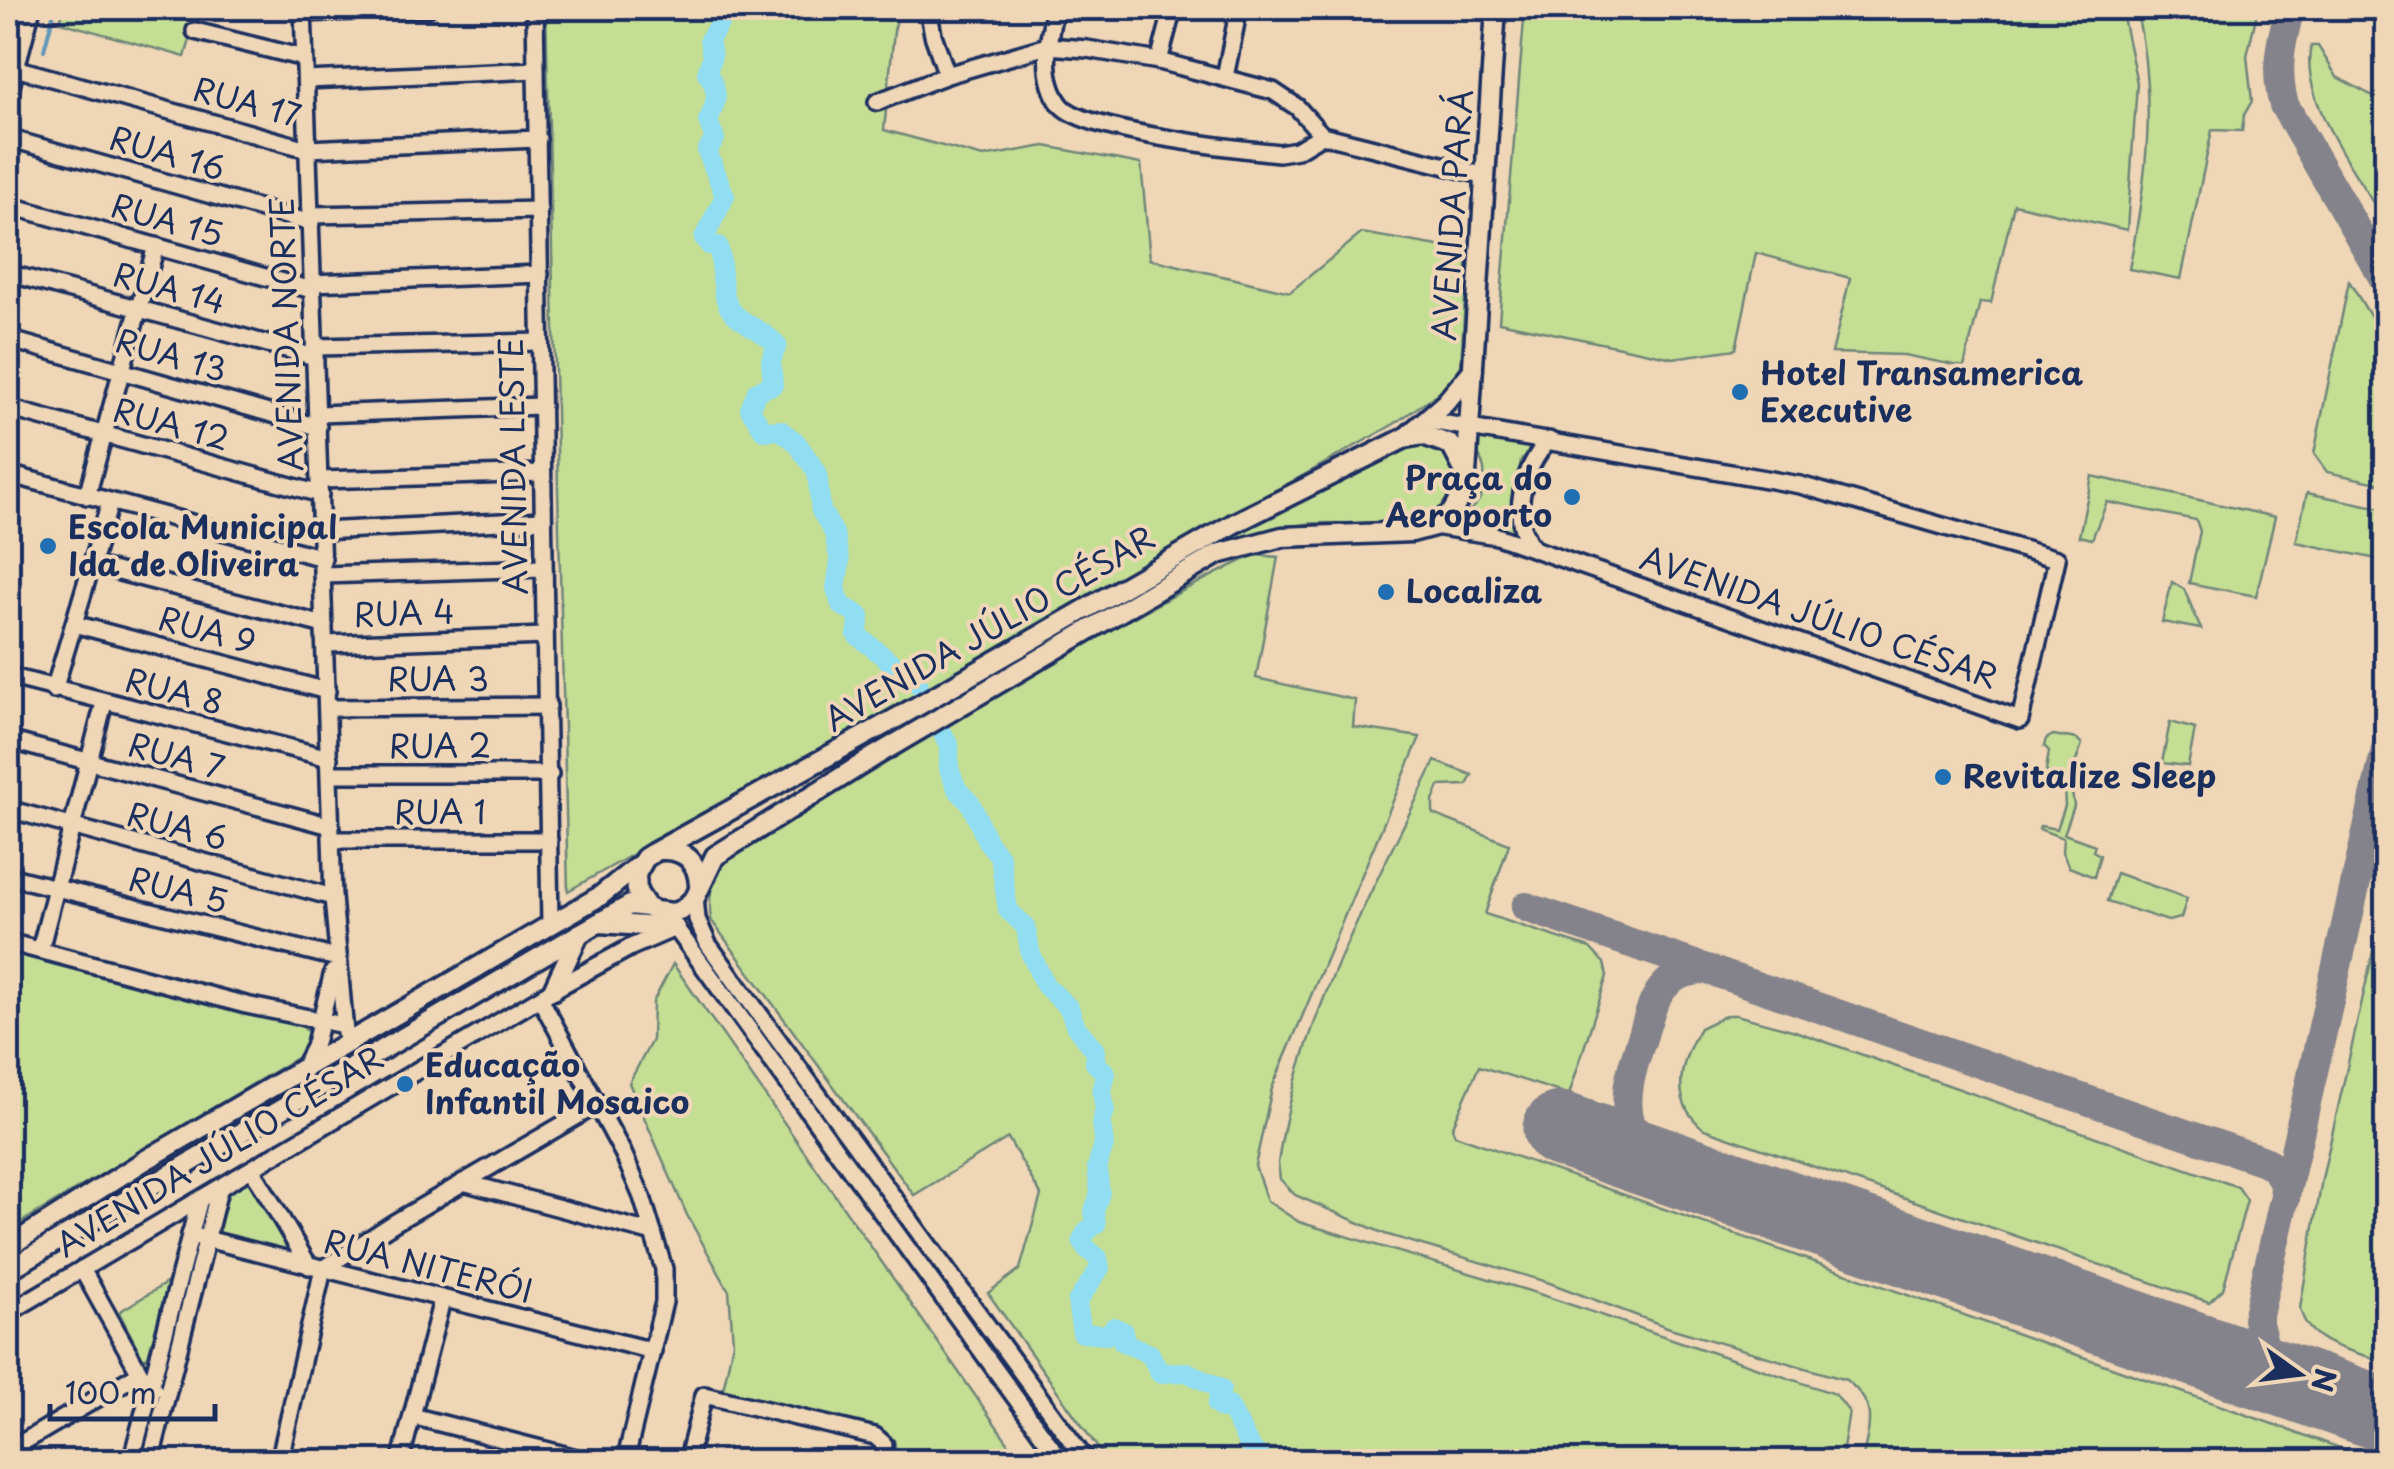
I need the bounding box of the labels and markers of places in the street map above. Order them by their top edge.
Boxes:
place label: Hotel Transamerica Executive [1760,348,2083,433]
marker: Hotel Transamerica Executive [1729,381,1751,403]
place label: Praça do Aeroporto [1384,453,1552,538]
marker: Praça do Aeroporto [1561,486,1583,508]
place label: Escola Municipal Ida de Oliveira [68,502,337,587]
marker: Escola Municipal Ida de Oliveira [37,535,59,557]
place label: Localiza [1406,566,1542,614]
marker: Localiza [1375,581,1397,603]
place label: Revitalize Sleep [1963,751,2216,799]
marker: Revitalize Sleep [1932,766,1954,788]
place label: Educação Infantil Mosaico [425,1040,689,1125]
marker: Educação Infantil Mosaico [394,1073,416,1095]

